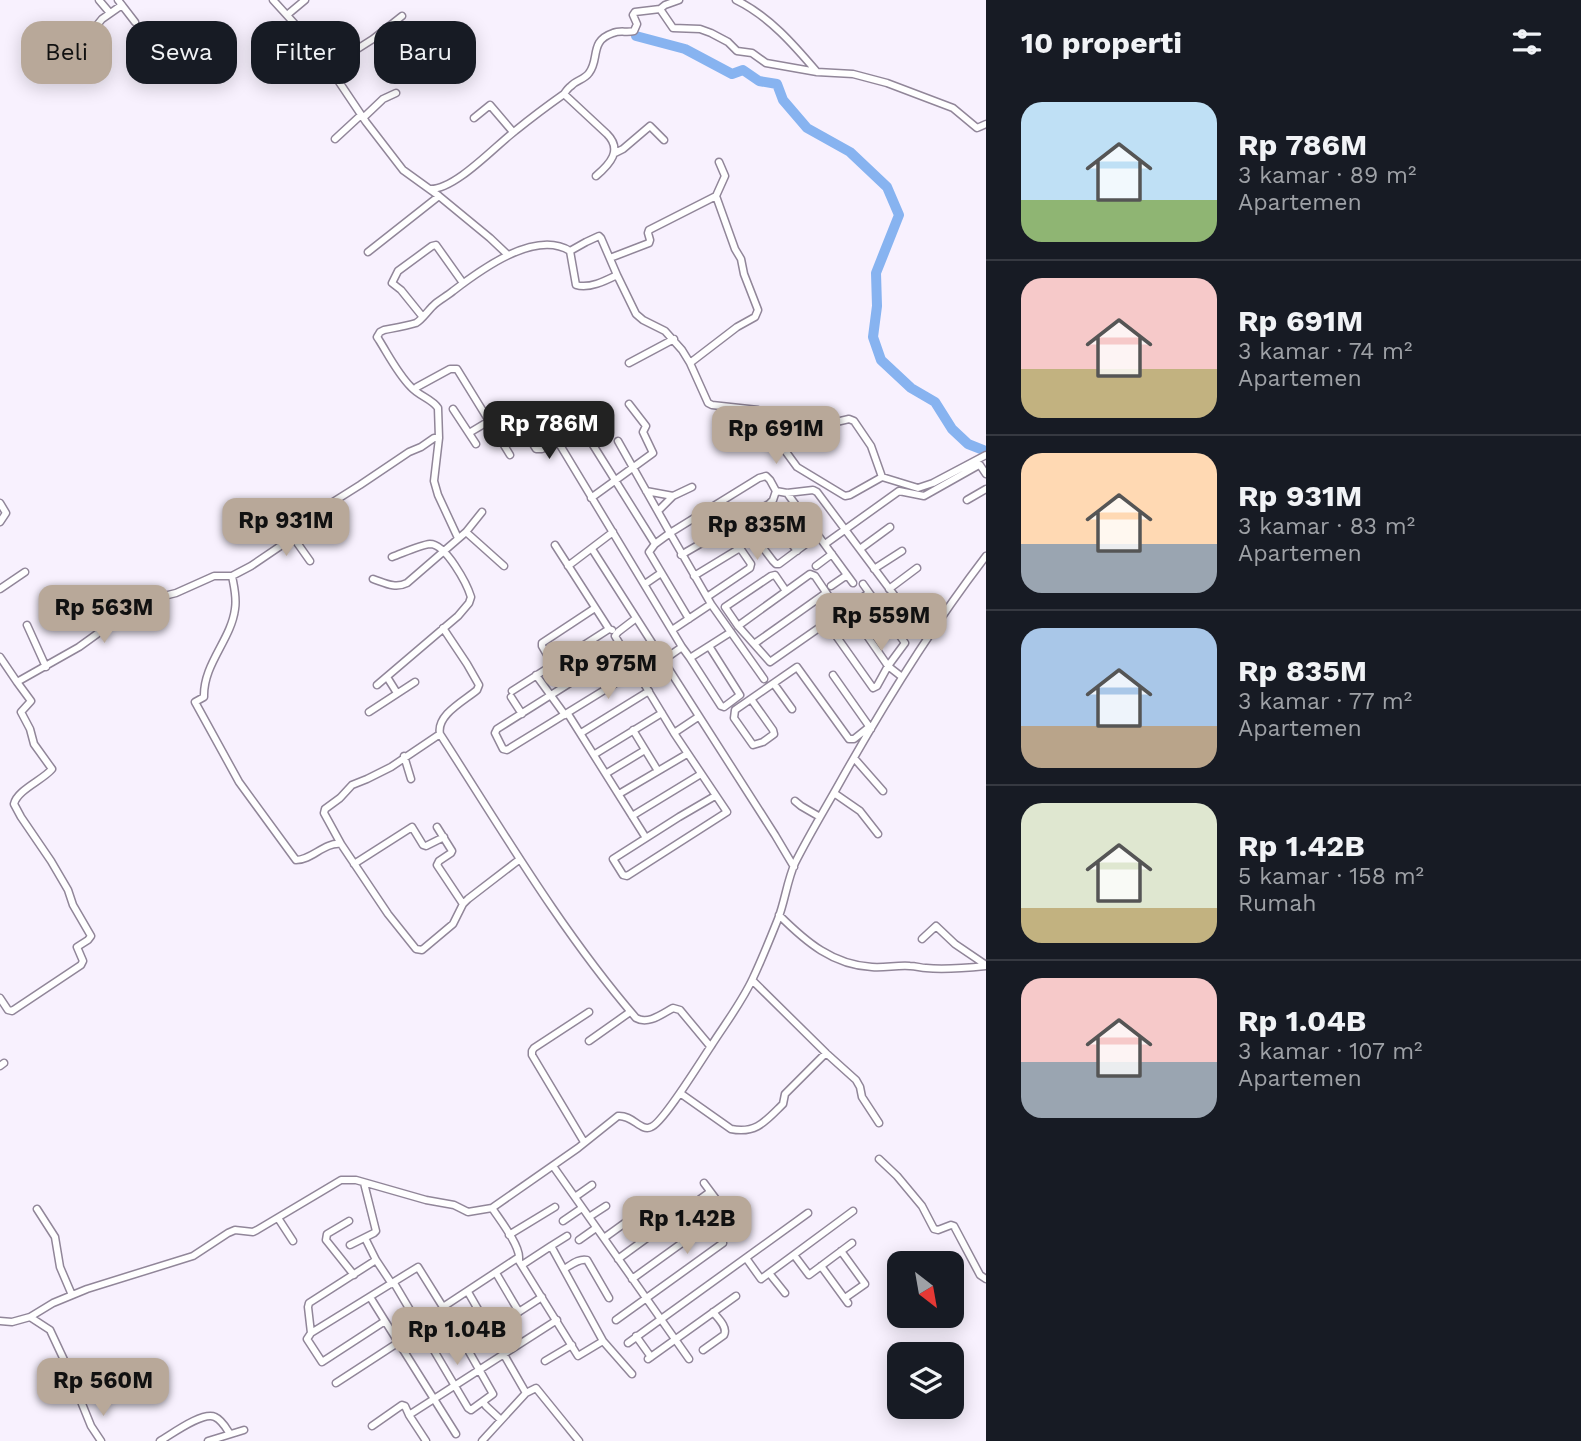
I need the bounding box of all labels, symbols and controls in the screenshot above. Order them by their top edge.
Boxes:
chip: Beli [21,21,112,84]
chip: Sewa [126,21,237,84]
chip: Filter [251,21,360,84]
chip: Baru [374,21,476,84]
icon: filters [1508,23,1546,61]
text: 10 properti [1021,25,1182,60]
text: Rp 786M [1238,127,1367,162]
icon: home [1077,130,1161,214]
text: 3 kamar · 89 m² [1238,162,1416,189]
text: Apartemen [1238,189,1362,216]
text: Rp 691M [1238,303,1363,338]
icon: home [1077,306,1161,390]
text: 3 kamar · 74 m² [1238,338,1412,365]
text: Apartemen [1238,365,1362,392]
pin: Rp 786M [484,402,614,461]
pin: Rp 691M [711,406,841,466]
text: Rp 786M [499,410,599,437]
text: Rp 691M [728,415,824,442]
text: Rp 931M [1238,478,1362,513]
icon: home [1077,481,1161,565]
pin: Rp 931M [221,498,351,558]
pin: Rp 835M [692,503,822,562]
text: Rp 931M [238,507,334,534]
text: Rp 835M [707,511,807,538]
text: 3 kamar · 83 m² [1238,513,1415,540]
text: Apartemen [1238,540,1362,567]
pin: Rp 563M [39,586,169,645]
text: Rp 563M [55,594,153,621]
pin: Rp 559M [816,594,946,653]
text: Rp 559M [832,602,930,629]
pin: Rp 975M [543,642,673,701]
text: Rp 975M [559,650,657,677]
text: Rp 835M [1238,653,1367,688]
icon: home [1077,656,1161,740]
text: 3 kamar · 77 m² [1238,688,1412,715]
text: Apartemen [1238,715,1362,742]
text: Rp 1.42B [1238,828,1365,863]
icon: home [1077,831,1161,915]
text: 5 kamar · 158 m² [1238,863,1424,890]
text: Rumah [1238,890,1316,917]
text: Rp 1.04B [1238,1003,1366,1038]
icon: home [1077,1006,1161,1090]
text: 3 kamar · 107 m² [1238,1038,1422,1065]
text: Apartemen [1238,1065,1362,1092]
pin: Rp 1.42B [615,1196,759,1256]
text: Rp 1.42B [638,1205,736,1232]
north arrow [887,1251,964,1328]
map controls [887,1251,964,1419]
pin: Rp 1.04B [385,1308,529,1367]
text: Rp 1.04B [408,1316,506,1343]
button: layers [887,1342,964,1419]
pin: Rp 560M [38,1358,168,1418]
text: Rp 560M [53,1367,153,1394]

